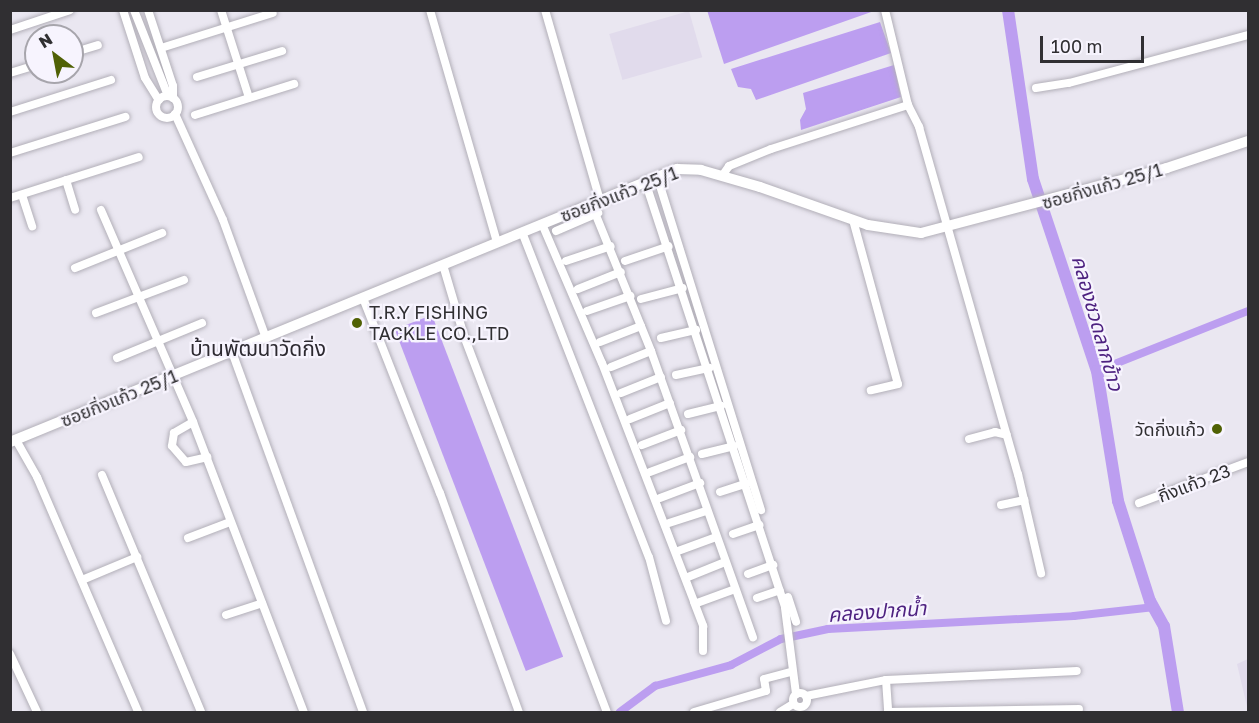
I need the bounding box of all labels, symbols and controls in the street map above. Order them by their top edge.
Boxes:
north arrow [24,24,84,84]
scale bar [1043,24,1146,62]
text: N [35,29,56,52]
text: 100 m [1051,35,1102,57]
street label: ซอยกิ่งแก้ว 25/1 [1039,159,1165,213]
street label: ซอยกิ่งแก้ว 25/1 [557,162,681,226]
water label: คลองชวดลากข้าว [1067,253,1129,393]
place label: T.R.Y FISHING TACKLE CO.,LTD [369,302,509,344]
marker: T.R.Y FISHING TACKLE CO.,LTD [350,316,364,330]
district label: บ้านพัฒนาวัดกิ่ง [190,335,326,361]
street label: ซอยกิ่งแก้ว 25/1 [57,365,181,431]
place label: วัดกิ่งแก้ว [1135,418,1205,440]
marker: วัดกิ่งแก้ว [1210,422,1224,436]
street label: กิ่งแก้ว 23 [1155,459,1233,507]
water label: คลองปากน้ำ [827,596,927,626]

